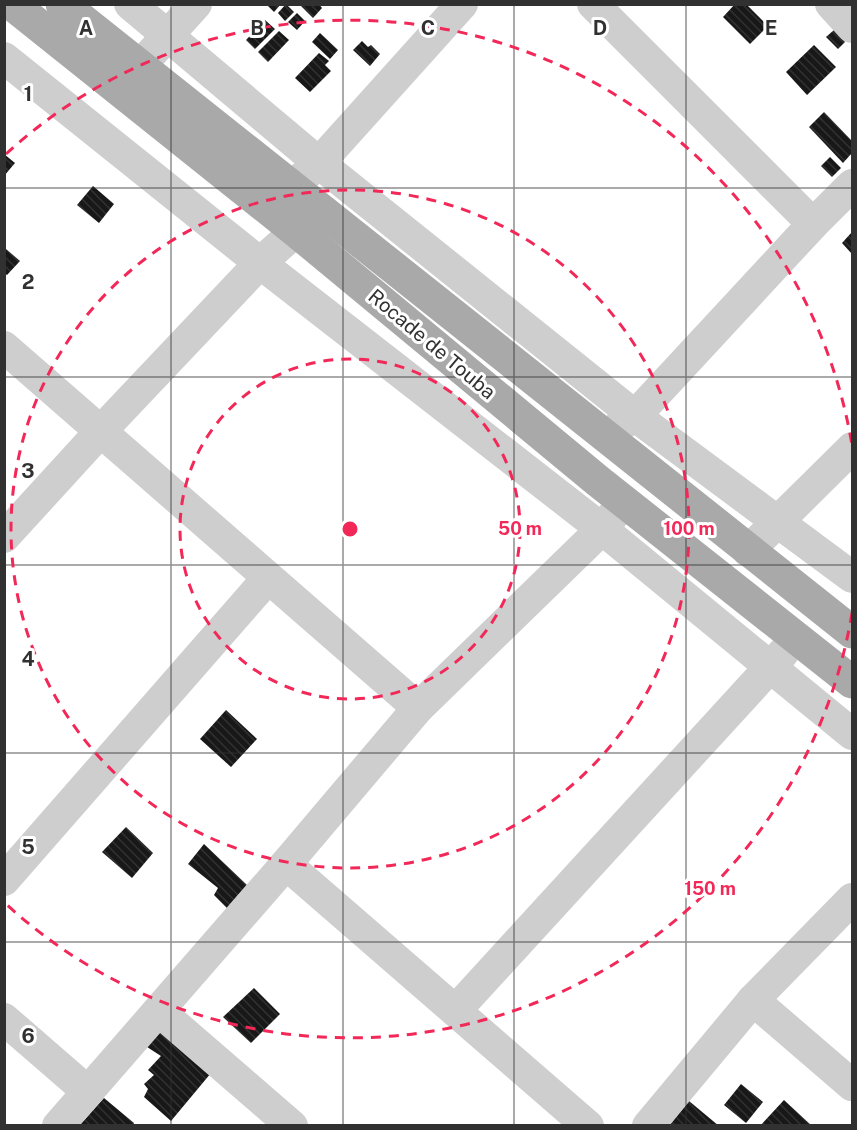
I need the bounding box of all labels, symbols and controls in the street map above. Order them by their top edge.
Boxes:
text: A [79,16,93,40]
text: B [250,16,264,40]
text: C [421,16,435,40]
text: D [593,16,607,40]
text: E [765,16,777,40]
text: 1 [24,82,32,106]
text: 2 [22,270,34,294]
street label: Rocade de Touba [364,284,500,404]
text: 3 [21,459,35,483]
text: 50 m [498,518,542,539]
text: 100 m [663,518,715,539]
centre of rings [340,519,360,539]
text: 4 [21,647,35,671]
text: 5 [21,835,35,859]
text: 150 m [684,878,736,899]
text: 6 [21,1024,35,1048]

